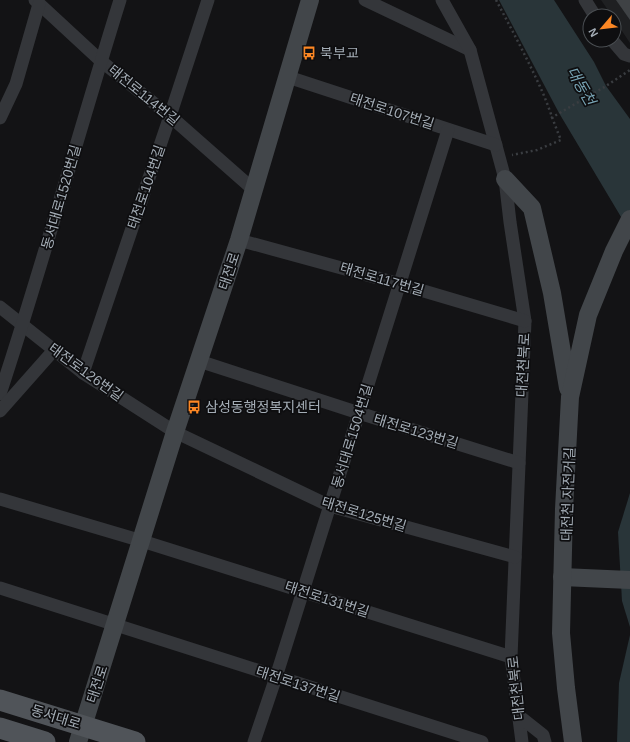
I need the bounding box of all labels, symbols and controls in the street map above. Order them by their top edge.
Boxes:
north arrow [582,8,622,48]
text: N [586,26,600,39]
bus stop icon: 북부교 [301,45,317,61]
place label: 북부교 [320,45,359,61]
street label: 태전로114번길 [105,61,183,129]
water label: 대동천 [564,64,600,110]
street label: 태전로107번길 [348,90,436,132]
street label: 동서대로1520번길 [38,143,84,251]
street label: 태전로104번길 [124,143,168,231]
street label: 태전로 [215,250,243,292]
street label: 태전로117번길 [338,259,426,299]
street label: 대전천북로 [513,332,533,398]
street label: 태전로126번길 [46,340,126,404]
street label: 동서대로1504번길 [328,382,376,490]
bus stop icon: 삼성동행정복지센터 [186,399,202,415]
place label: 삼성동행정복지센터 [205,399,321,415]
street label: 태전로123번길 [372,411,460,451]
street label: 대전천 자전거길 [558,447,578,541]
street label: 태전로125번길 [320,494,408,534]
street label: 태전로131번길 [283,578,371,620]
street label: 대전천북로 [505,655,527,721]
street label: 태전로 [83,663,111,705]
street label: 태전로137번길 [254,663,342,705]
street label: 동서대로 [29,702,83,732]

